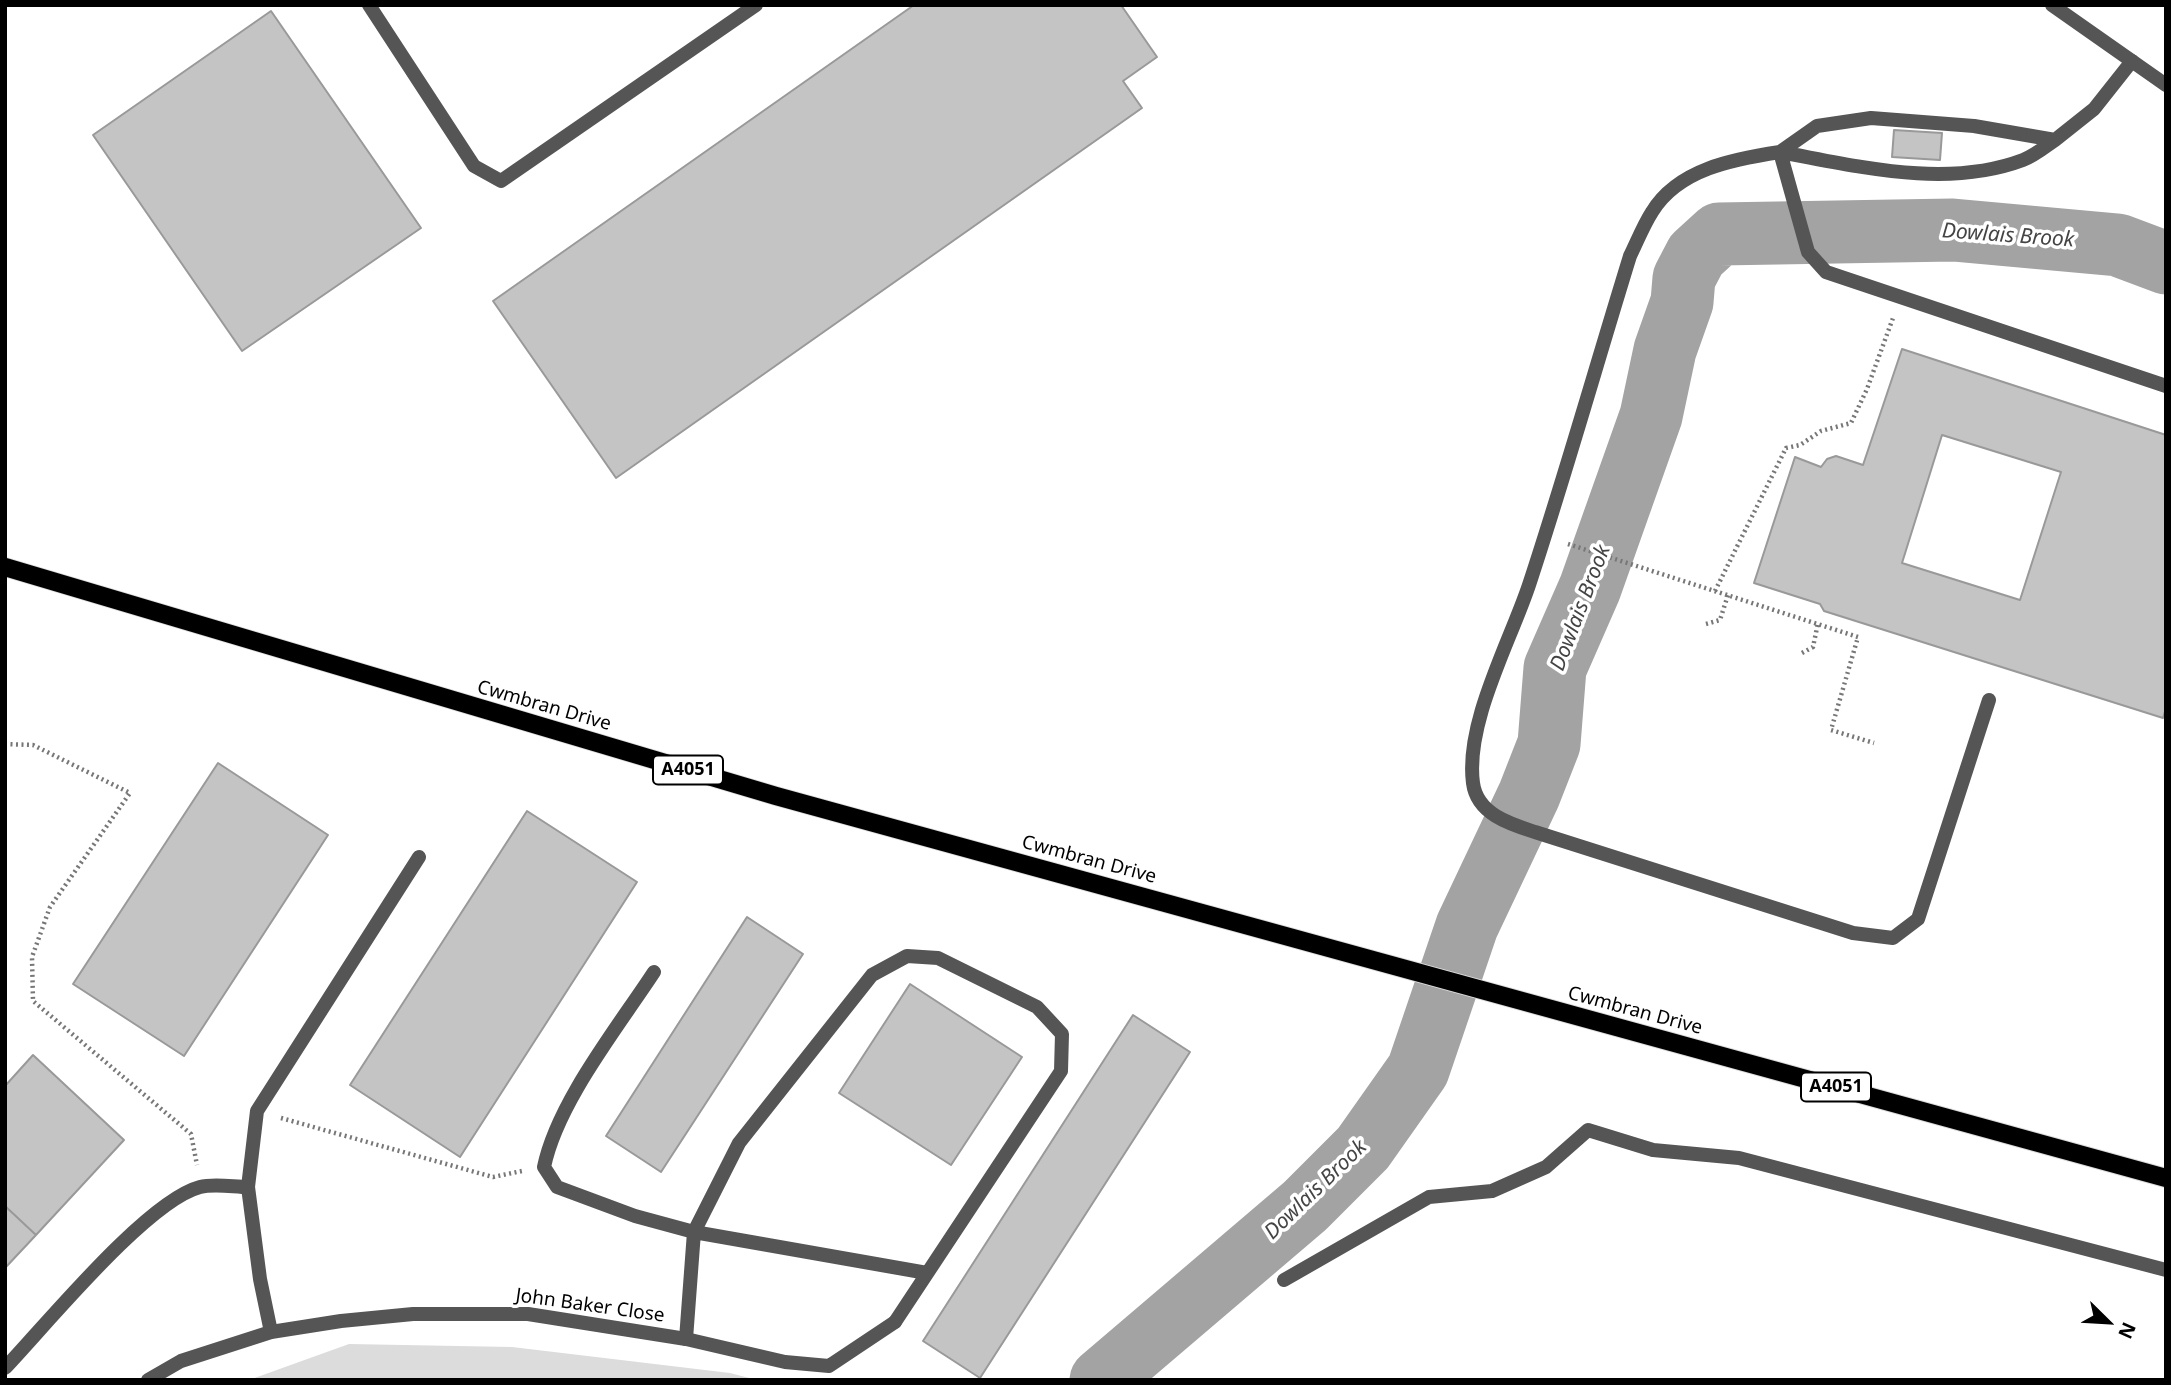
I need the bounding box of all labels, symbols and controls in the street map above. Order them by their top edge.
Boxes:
water label: Dowlais Brook [1941,219,2075,253]
water label: Dowlais Brook [1546,542,1616,674]
street label: Cwmbran Drive [474,676,614,736]
road number: A4051 [653,756,723,784]
street label: Cwmbran Drive [1019,831,1159,889]
street label: Cwmbran Drive [1565,982,1705,1040]
road number: A4051 [1801,1072,1871,1102]
water label: Dowlais Brook [1260,1135,1372,1245]
street label: John Baker Close [514,1284,666,1328]
north arrow [2073,1287,2143,1357]
text: N [2112,1318,2142,1343]

